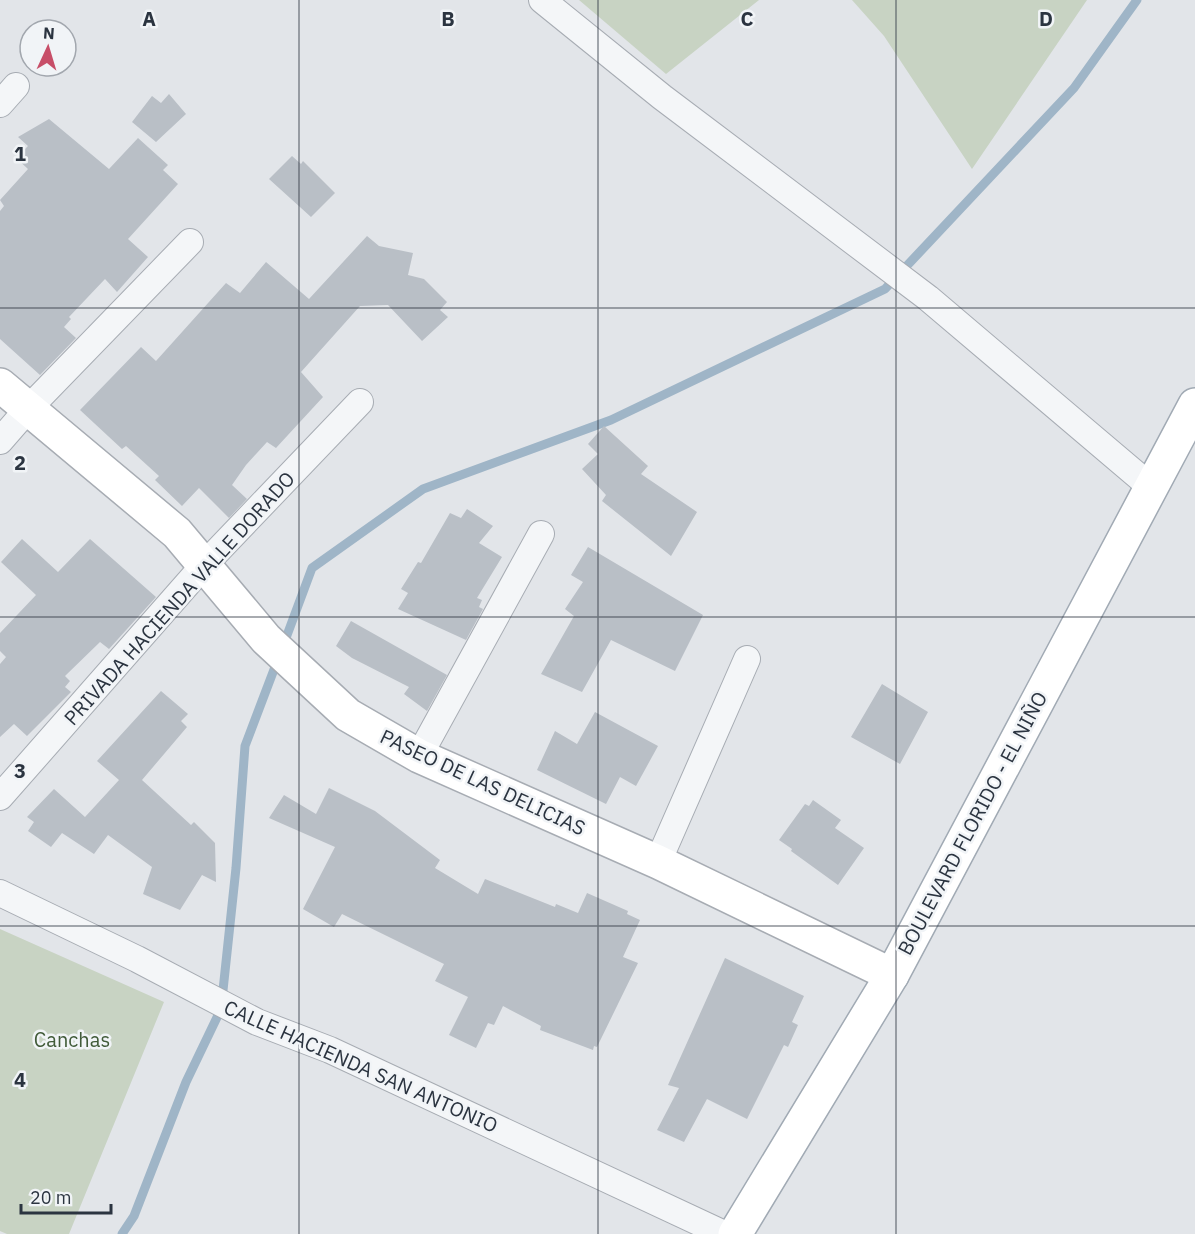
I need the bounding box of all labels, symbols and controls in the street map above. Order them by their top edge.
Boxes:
text: A [142,5,156,32]
text: B [441,5,455,32]
text: C [740,5,754,32]
text: D [1039,5,1053,32]
north arrow [18,18,78,78]
text: N [43,23,56,43]
text: 1 [14,140,26,167]
text: 2 [14,449,26,476]
street label: PRIVADA HACIENDA VALLE DORADO [58,465,300,731]
street label: BOULEVARD FLORIDO - EL NIÑO [891,687,1053,959]
street label: PASEO DE LAS DELICIAS [376,723,590,841]
text: 3 [14,757,26,784]
street label: CALLE HACIENDA SAN ANTONIO [220,993,502,1139]
park label: Canchas [34,1026,110,1053]
text: 4 [14,1066,26,1093]
scale bar [21,1177,111,1215]
text: 20 m [30,1186,72,1209]

